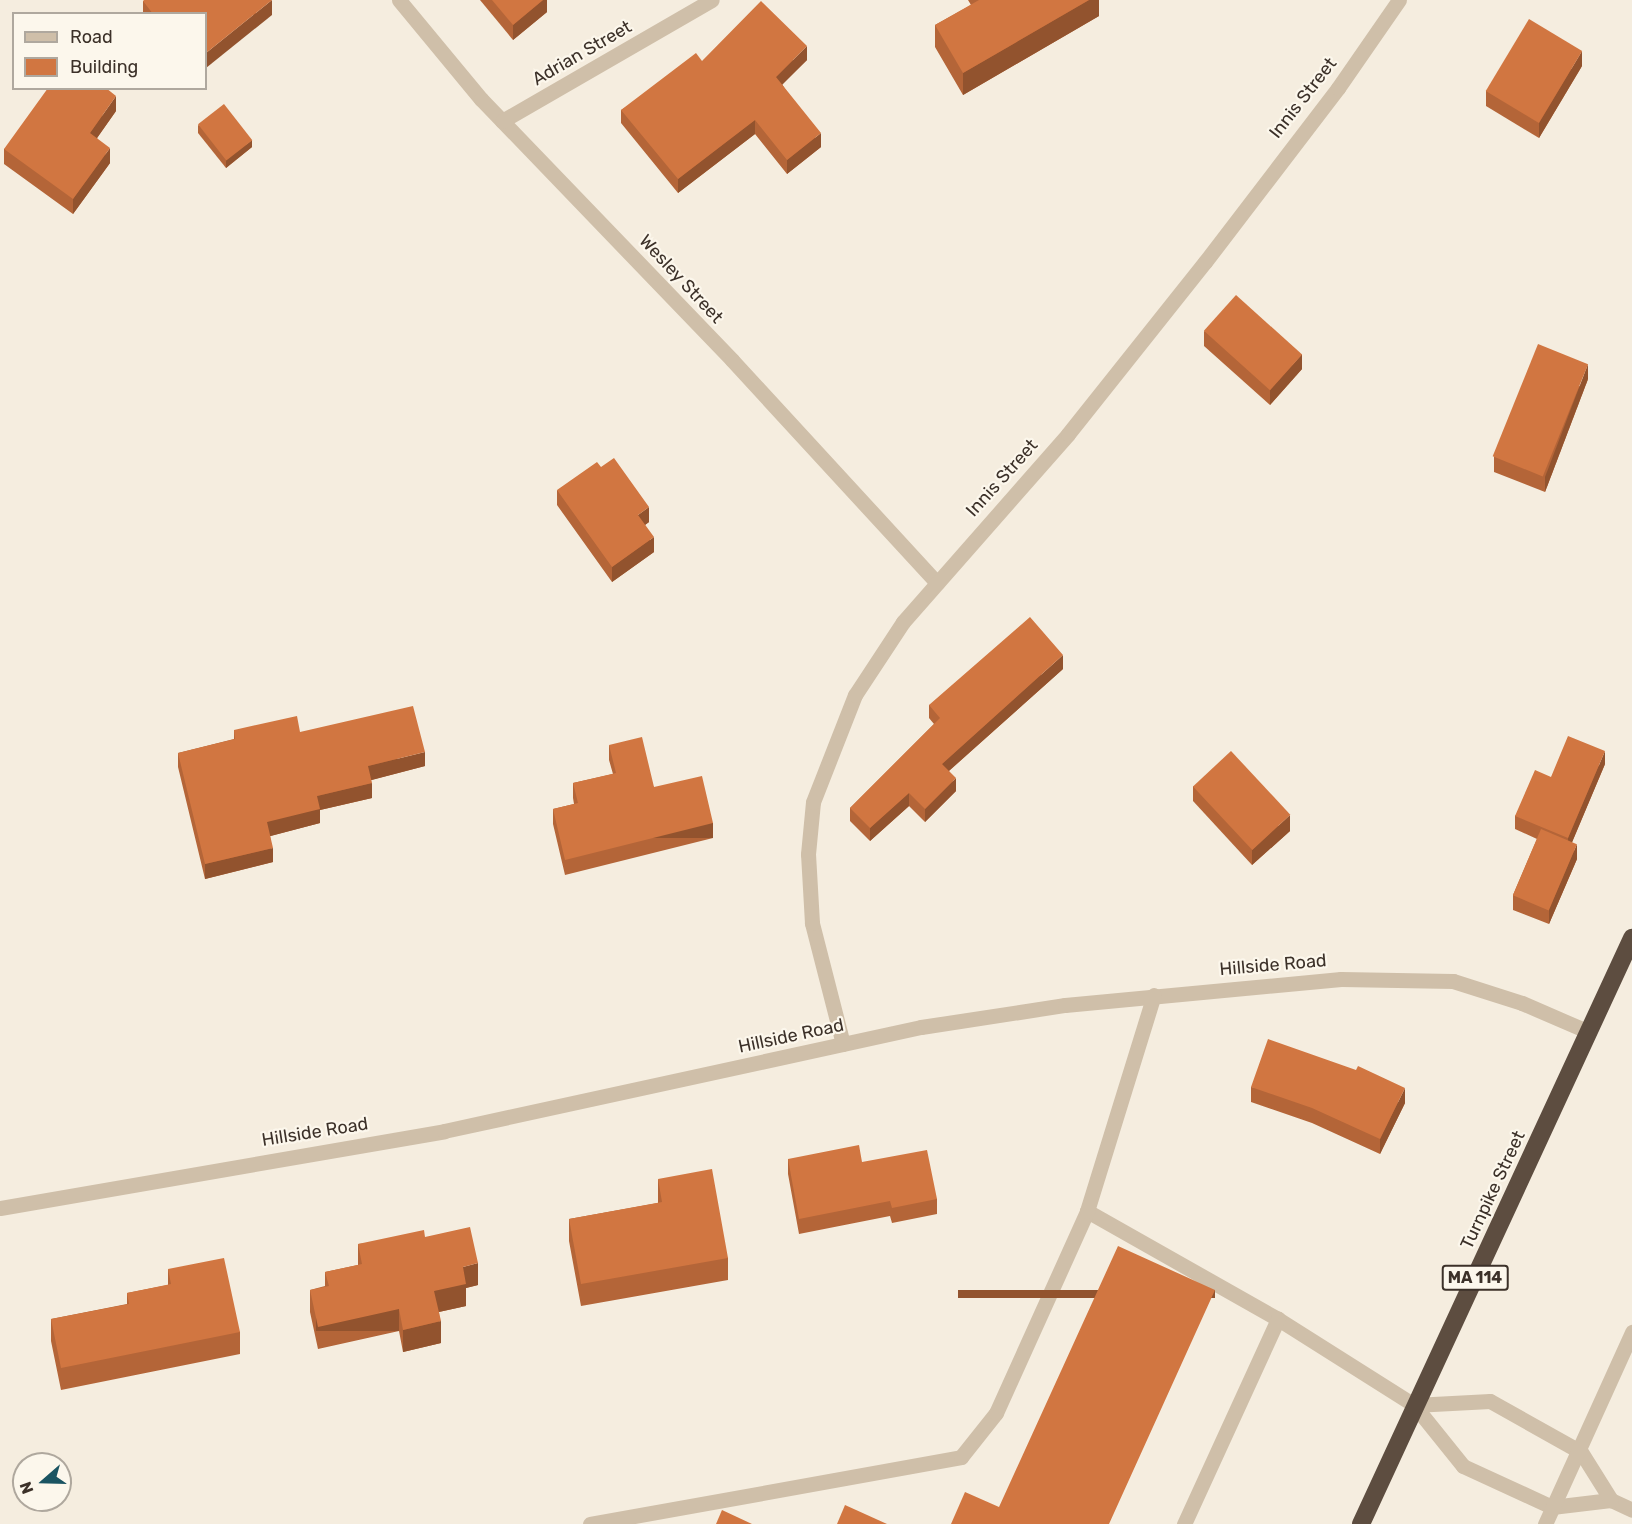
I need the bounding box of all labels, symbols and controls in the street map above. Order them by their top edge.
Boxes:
legend [12,12,207,90]
street label: Adrian Street [528,16,636,90]
text: Road [70,26,113,48]
street label: Innis Street [1265,53,1341,143]
text: Building [70,56,138,78]
street label: Wesley Street [634,230,728,328]
street label: Innis Street [962,435,1042,521]
street label: Hillside Road [1219,950,1327,980]
street label: Hillside Road [736,1014,846,1058]
street label: Hillside Road [260,1113,370,1151]
street label: Turnpike Street [1456,1127,1530,1253]
road number: MA 114 [1440,1265,1510,1291]
north arrow [12,1452,72,1512]
text: N [16,1479,37,1496]

